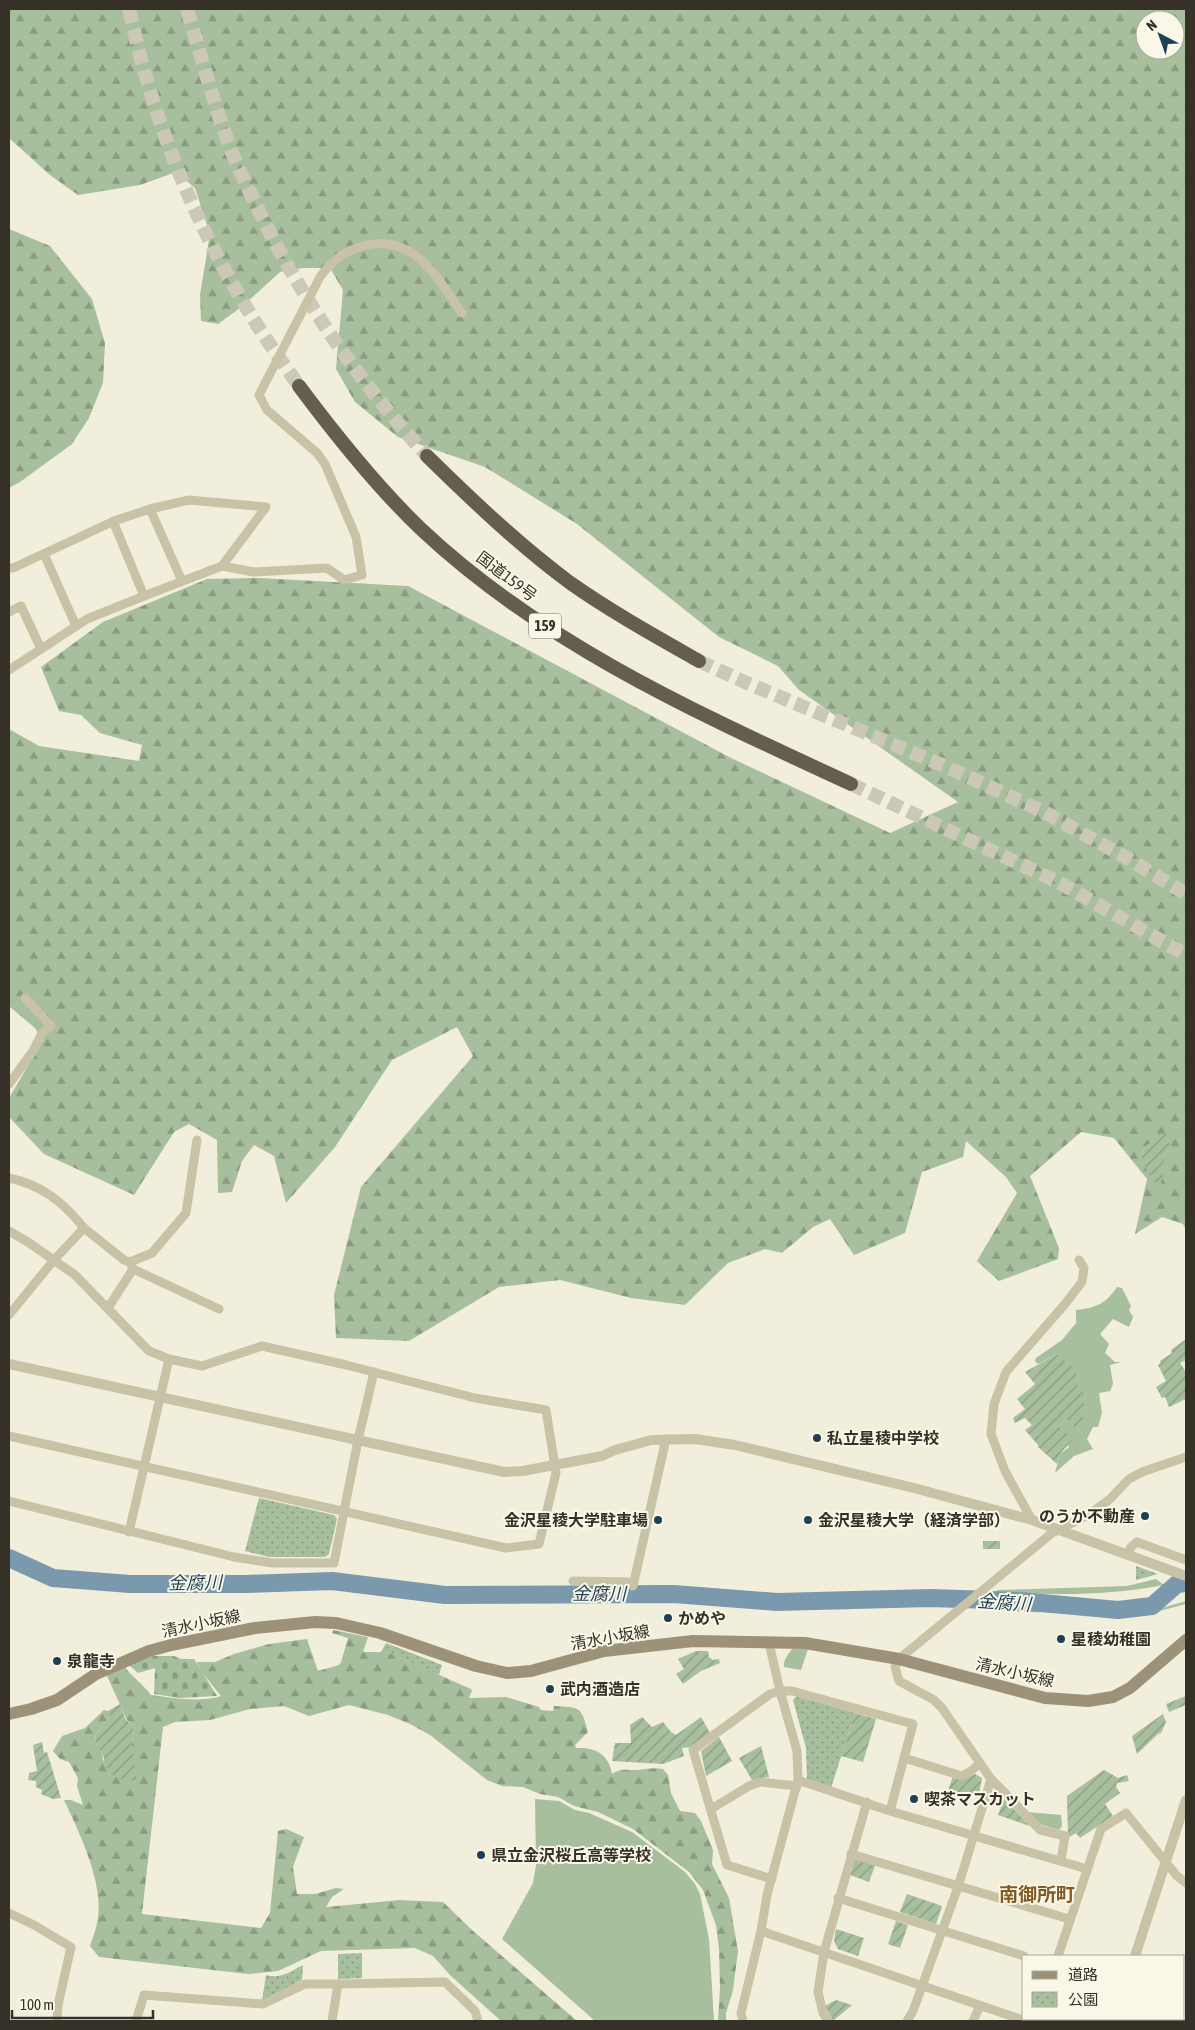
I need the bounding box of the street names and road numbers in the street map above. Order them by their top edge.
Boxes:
street label: 国道159号 [473,548,541,604]
road number: 159 [529,614,561,638]
street label: 清水小坂線 [160,1606,242,1640]
street label: 清水小坂線 [569,1621,651,1653]
street label: 清水小坂線 [974,1654,1056,1690]

